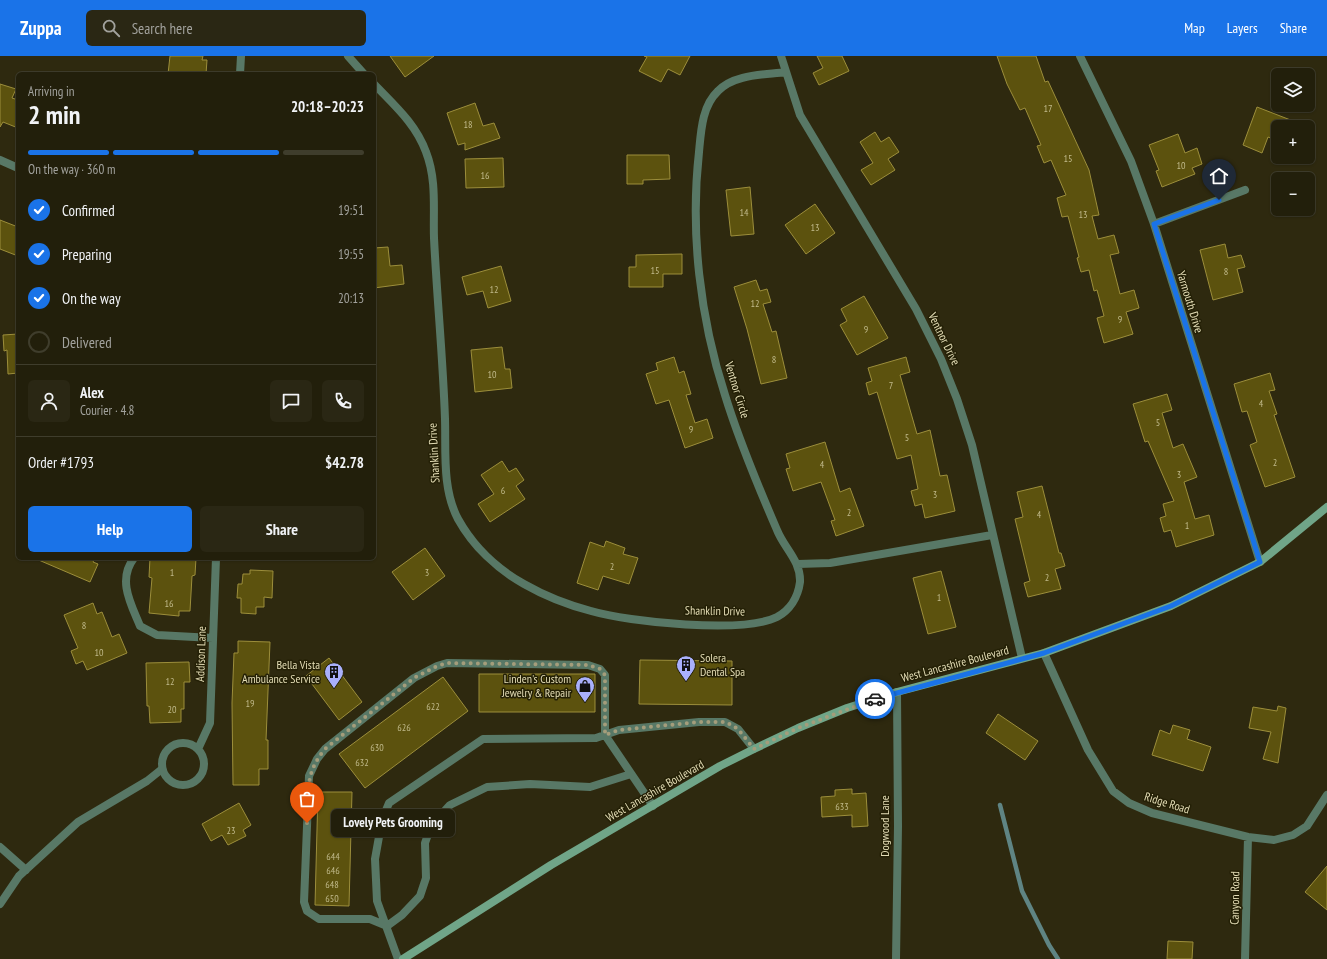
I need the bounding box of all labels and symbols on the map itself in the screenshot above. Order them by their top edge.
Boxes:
house number: 17 [1044,102,1053,115]
house number: 18 [464,118,473,131]
house number: 15 [1064,152,1073,165]
house number: 10 [1177,159,1186,172]
pin [1202,159,1236,200]
house number: 16 [481,169,490,182]
house number: 14 [740,206,749,219]
house number: 13 [1079,208,1088,221]
house number: 13 [811,221,820,234]
house number: 15 [651,264,660,277]
house number: 8 [1224,265,1228,278]
street label: Yarmouth Drive [1174,269,1207,335]
house number: 12 [490,283,499,296]
house number: 12 [751,297,760,310]
street label: Ventnor Drive [925,309,964,368]
house number: 9 [1118,313,1122,326]
house number: 9 [864,323,868,336]
house number: 8 [772,353,776,366]
street label: Ventnor Circle [722,359,753,420]
house number: 10 [488,368,497,381]
house number: 7 [889,379,893,392]
house number: 4 [1259,397,1264,410]
house number: 5 [1156,416,1160,429]
street label: Shanklin Drive [424,423,443,483]
house number: 9 [689,423,693,436]
house number: 5 [905,431,909,444]
house number: 2 [1273,456,1277,469]
house number: 4 [820,458,825,471]
house number: 3 [1177,468,1181,481]
house number: 6 [501,484,506,497]
house number: 3 [933,488,937,501]
house number: 2 [847,506,851,519]
house number: 4 [1037,508,1042,521]
house number: 1 [1185,519,1189,532]
house number: 2 [610,560,614,573]
house number: 1 [170,566,174,579]
house number: 3 [425,566,429,579]
house number: 2 [1045,571,1049,584]
house number: 1 [937,591,941,604]
house number: 16 [165,597,174,610]
street label: Shanklin Drive [685,602,745,619]
house number: 8 [82,619,86,632]
street label: Addison Lane [192,626,209,682]
street label: West Lancashire Boulevard [899,642,1010,685]
house number: 10 [95,646,104,659]
place label: Solera Dental Spa [700,650,745,679]
building icon: Solera Dental Spa [675,654,697,682]
place label: Bella Vista Ambulance Service [242,657,320,686]
building icon: Bella Vista Ambulance Service [323,661,345,689]
place label: Linden's Custom Jewelry & Repair [501,671,572,700]
house number: 12 [166,675,175,688]
shop icon: Linden's Custom Jewelry & Repair [574,675,596,703]
courier [855,679,895,719]
house number: 19 [246,697,255,710]
house number: 622 [426,700,440,713]
house number: 20 [168,703,177,716]
house number: 626 [397,721,411,734]
house number: 630 [370,741,384,754]
house number: 632 [355,756,369,769]
street label: West Lancashire Boulevard [603,756,706,825]
pin [290,782,324,823]
street label: Ridge Road [1143,789,1192,817]
street label: Dogwood Lane [877,795,892,857]
house number: 633 [835,800,849,813]
callout: Lovely Pets Grooming [331,809,455,837]
house number: 23 [227,824,236,837]
house number: 644 [326,850,340,863]
house number: 646 [326,864,340,877]
street label: Canyon Road [1227,871,1242,925]
house number: 648 [325,878,339,891]
house number: 650 [325,892,339,905]

